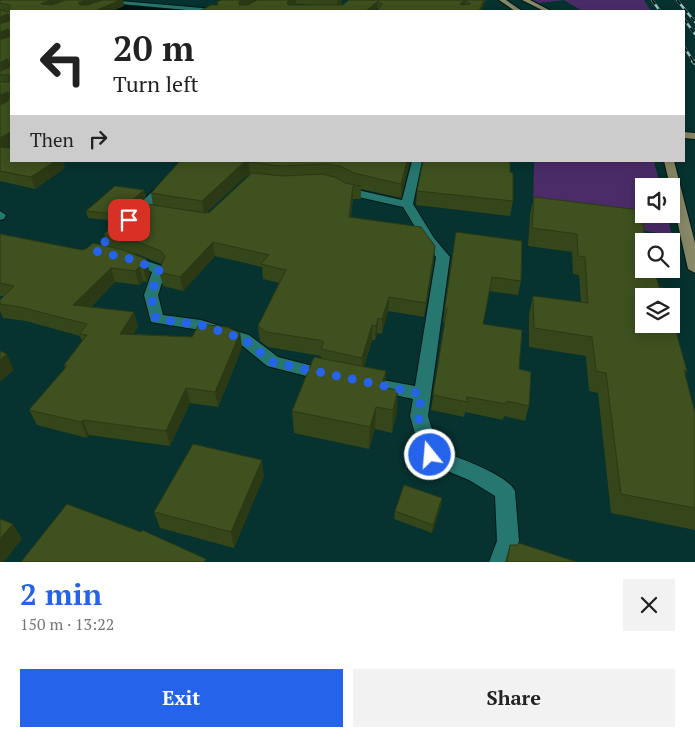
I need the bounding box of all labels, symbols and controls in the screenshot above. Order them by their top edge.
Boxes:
text: 20 m [113,25,194,71]
icon: left [30,30,95,95]
text: Turn left [113,69,199,98]
icon: right [84,125,112,153]
text: Then [30,127,74,152]
map controls [635,178,680,333]
button: sound [635,178,680,223]
pin [108,199,150,241]
icon: arrive [115,206,143,234]
button: search [635,233,680,278]
button: layers [635,288,680,333]
position arrow [403,428,455,480]
text: 2 min [20,574,102,614]
button: close [623,579,675,631]
text: 150 m · 13:22 [20,613,114,635]
button: Exit [20,669,343,727]
button: Share [353,669,675,727]

